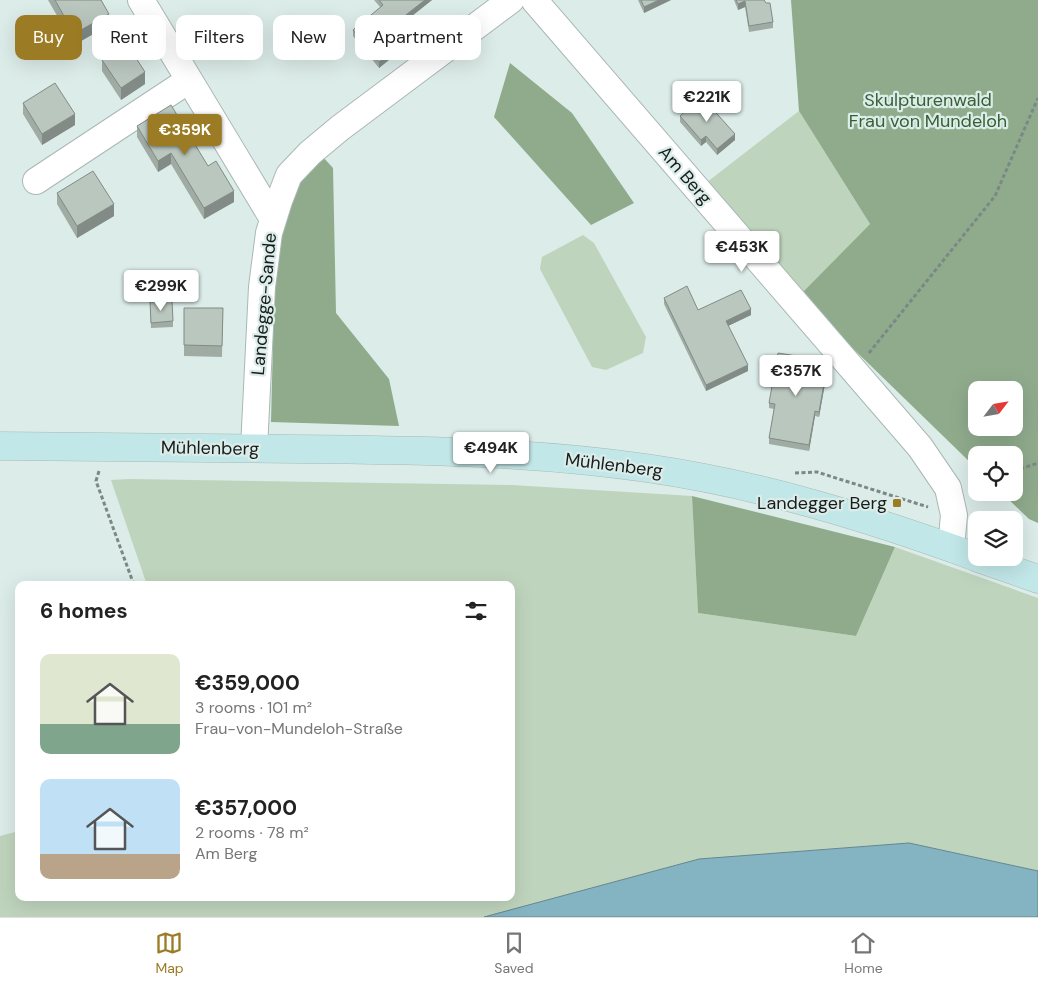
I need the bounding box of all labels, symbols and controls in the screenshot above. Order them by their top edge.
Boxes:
chip: Buy [15,15,82,60]
chip: Rent [92,15,166,60]
chip: Filters [176,15,263,60]
chip: New [273,15,345,60]
chip: Apartment [355,15,481,60]
pin: €221K [672,80,742,123]
text: €221K [683,86,731,107]
park label: Skulpturenwald Frau von Mundeloh [849,88,1007,133]
pin: €359K [150,114,220,156]
text: €359K [159,119,211,140]
street label: Am Berg [653,141,717,209]
pin: €453K [707,230,777,273]
street label: Landegge-Sande [246,232,282,376]
text: €453K [715,236,769,257]
pin: €299K [126,270,196,312]
text: €299K [135,275,187,296]
pin: €357K [761,354,831,397]
text: €357K [770,360,822,381]
north arrow [968,381,1022,436]
map controls [968,381,1023,566]
pin: €494K [456,432,526,474]
street label: Mühlenberg [161,435,259,461]
text: €494K [464,437,518,458]
button: locate [968,446,1023,501]
street label: Mühlenberg [564,447,664,483]
place label: Landegger Berg [757,491,887,515]
marker: Landegger Berg [891,497,903,509]
button: layers [968,511,1023,566]
text: 6 homes [40,597,128,625]
icon: filters [462,597,490,625]
text: €359,000 [195,669,300,697]
icon: home [80,674,140,734]
text: 3 rooms · 101 m² [195,697,312,718]
text: Frau-von-Mundeloh-Straße [195,718,403,739]
text: €357,000 [195,794,297,822]
icon: home [80,799,140,859]
text: 2 rooms · 78 m² [195,822,309,843]
text: Am Berg [195,843,258,864]
tab: Map [155,929,184,977]
tab: Saved [494,929,534,977]
tab: Home [844,929,883,977]

